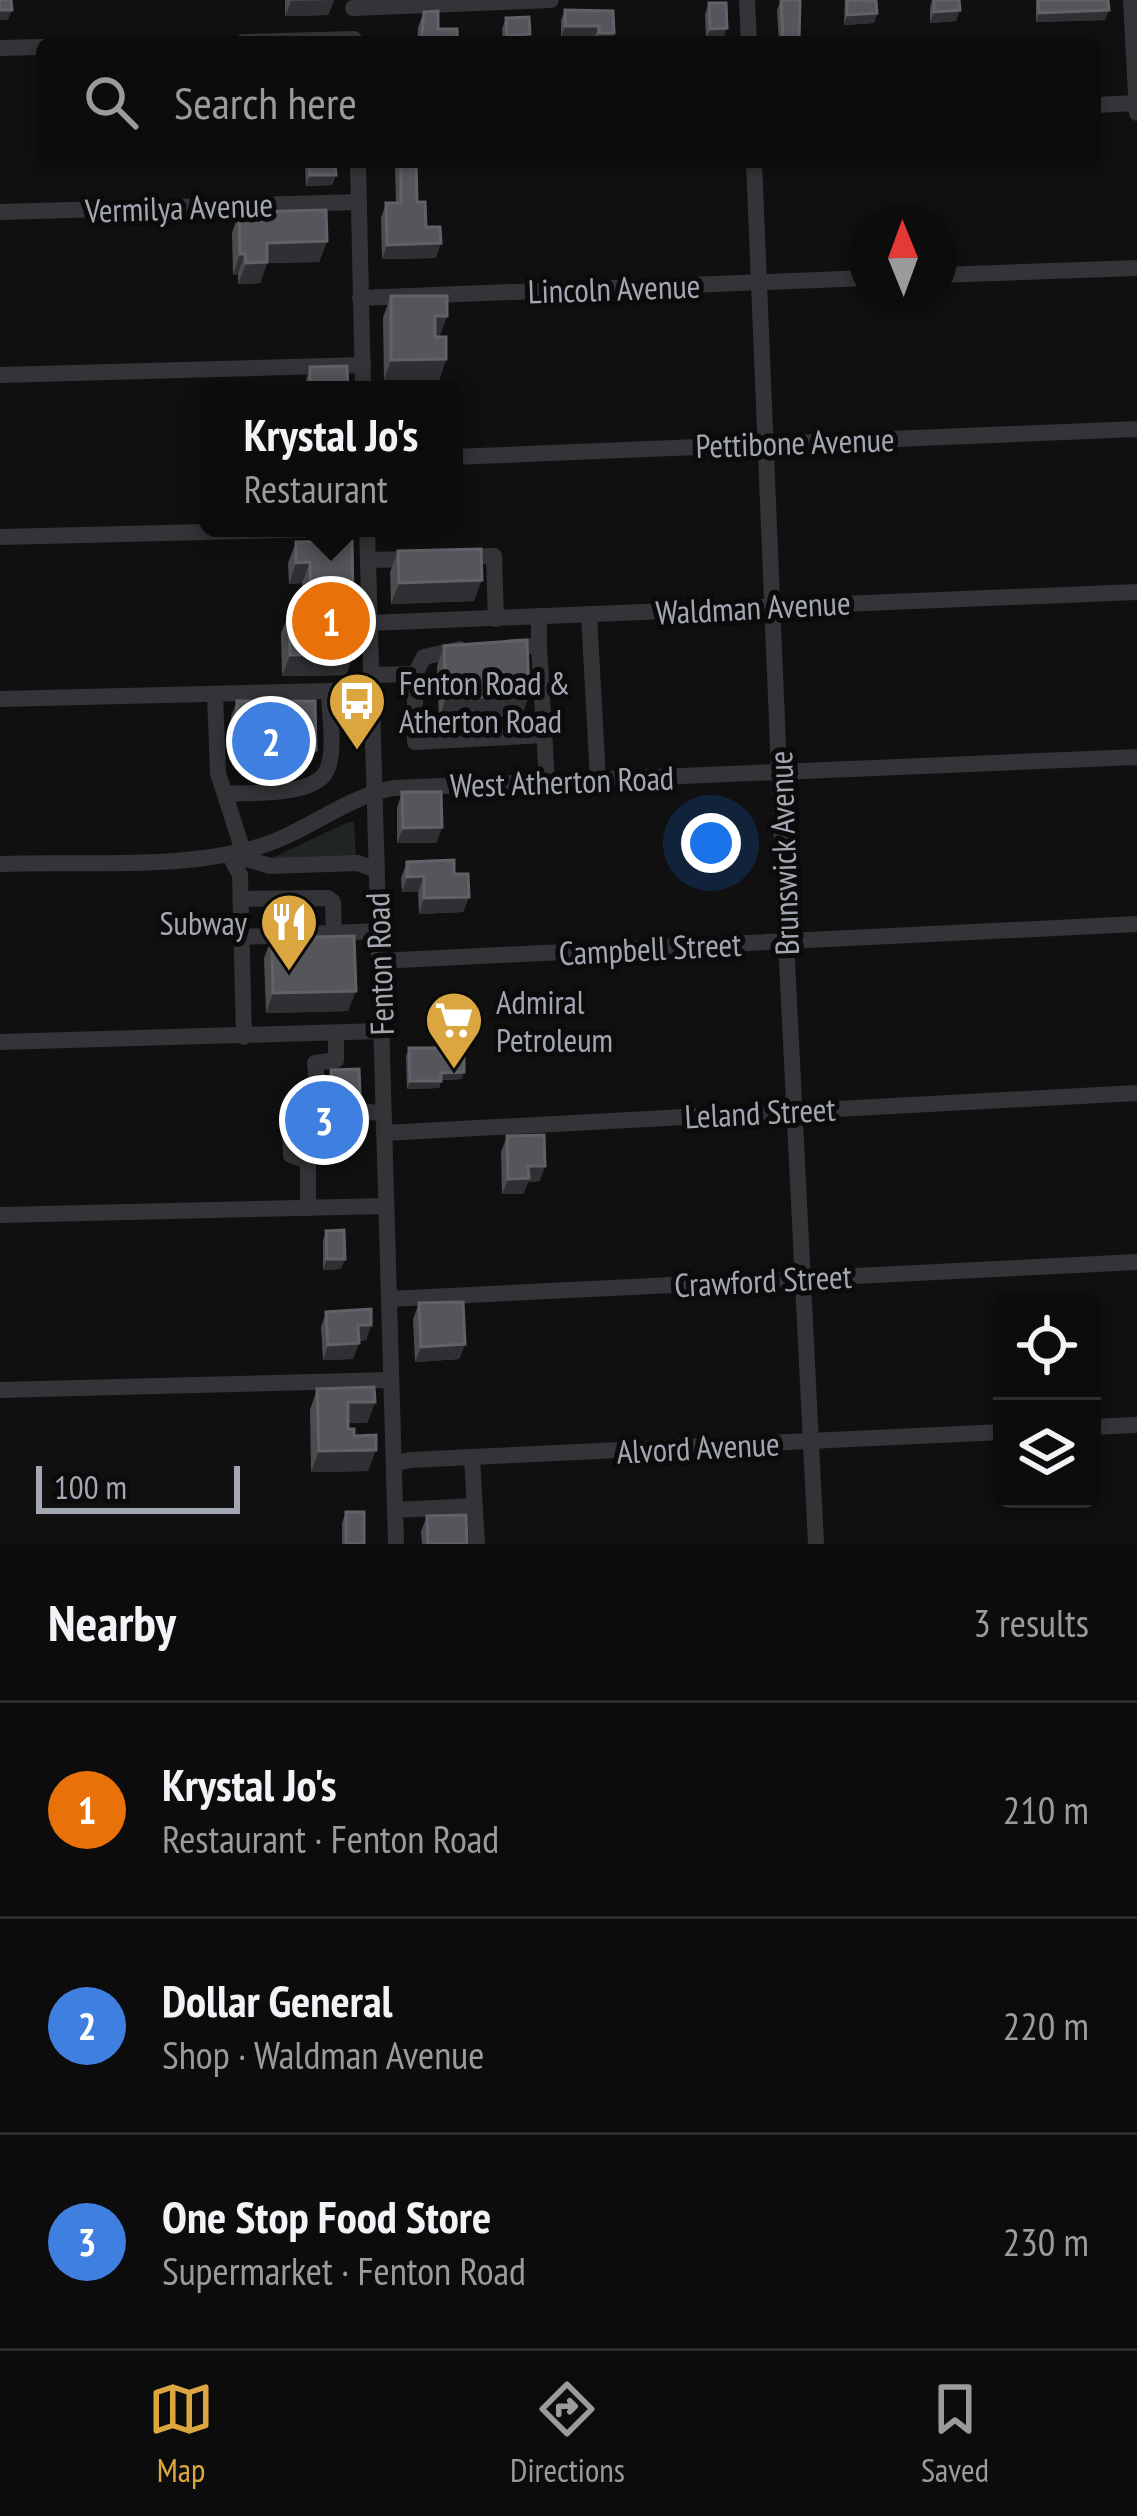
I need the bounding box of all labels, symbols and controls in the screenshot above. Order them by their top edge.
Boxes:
search box [36,36,1101,168]
icon: search [78,69,144,135]
text: Search here [174,73,357,131]
street label: Vermilya Avenue [83,182,274,232]
north arrow [849,204,957,312]
street label: Lincoln Avenue [527,264,701,312]
popup [199,381,463,537]
text: Krystal Jo's [244,405,418,463]
street label: Pettibone Avenue [695,417,895,467]
text: Restaurant [244,463,388,514]
pin: 1 [292,576,370,666]
street label: Waldman Avenue [655,580,851,634]
place label: Fenton Road & Atherton Road [399,661,570,742]
bus stop icon: Fenton Road & Atherton Road [326,670,388,752]
pin: 2 [232,696,310,786]
street label: Brunswick Avenue [758,750,808,956]
street label: West Atherton Road [449,756,675,806]
your location [681,813,741,873]
restaurant icon: Subway [258,891,320,973]
street label: Fenton Road [355,892,403,1036]
place label: Subway [159,901,248,944]
street label: Campbell Street [558,922,742,974]
place label: Admiral Petroleum [496,980,613,1061]
supermarket icon: Admiral Petroleum [423,989,485,1071]
pin: 3 [285,1075,363,1165]
street label: Leland Street [684,1087,836,1137]
street label: Crawford Street [673,1254,853,1306]
map controls [993,1292,1101,1508]
button: locate [993,1292,1101,1400]
button: layers [993,1400,1101,1508]
street label: Alvord Avenue [615,1421,781,1473]
scale bar [36,1460,240,1513]
text: 100 m [54,1465,127,1508]
text: Nearby [48,1589,176,1655]
text: 3 results [973,1597,1089,1648]
text: Krystal Jo's [162,1755,336,1813]
text: 1 [78,1784,96,1835]
text: 210 m [1003,1784,1089,1835]
text: Restaurant · Fenton Road [162,1813,499,1864]
text: Dollar General [162,1971,392,2029]
text: 2 [78,2000,96,2051]
text: 220 m [1003,2000,1089,2051]
text: Shop · Waldman Avenue [162,2029,484,2080]
text: One Stop Food Store [162,2187,491,2245]
text: 3 [78,2216,96,2267]
text: 230 m [1003,2216,1089,2267]
text: Supermarket · Fenton Road [162,2245,526,2296]
tab: Map [148,2376,214,2491]
tab: Directions [510,2376,625,2491]
tab: Saved [921,2376,989,2491]

